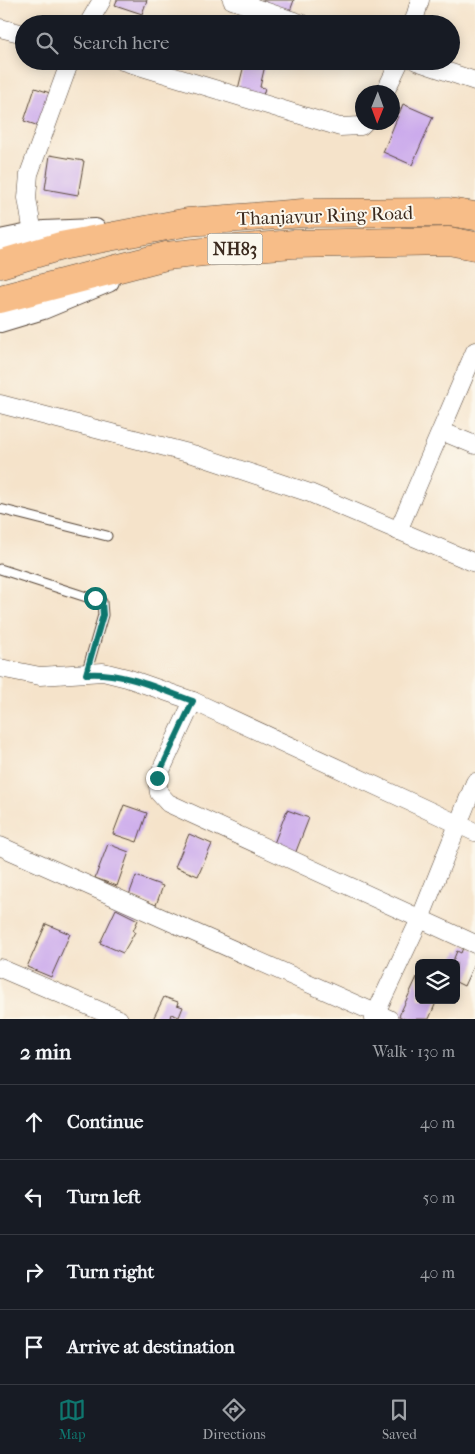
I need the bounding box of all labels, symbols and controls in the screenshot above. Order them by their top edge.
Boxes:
search box [15,15,460,70]
icon: search [33,29,61,57]
text: Search here [73,32,169,54]
north arrow [355,85,400,130]
street label: Thanjavur Ring Road [237,202,414,230]
road number: NH83 [208,233,262,264]
route start [84,587,107,610]
route end [146,767,169,790]
map controls [415,959,460,1004]
button: layers [415,959,460,1004]
text: 2 min [20,1040,71,1064]
text: Walk · 130 m [372,1042,455,1061]
icon: ahead [20,1108,48,1136]
text: Continue [67,1111,143,1133]
text: 40 m [420,1113,455,1132]
icon: left [20,1183,48,1211]
text: Turn left [67,1186,141,1208]
text: 50 m [423,1188,455,1207]
icon: right [20,1258,48,1286]
text: Turn right [67,1261,154,1283]
text: 40 m [420,1263,455,1282]
icon: arrive [20,1333,48,1361]
text: Arrive at destination [67,1336,235,1358]
tab: Map [58,1396,86,1443]
tab: Directions [203,1396,266,1443]
tab: Saved [382,1396,417,1443]

